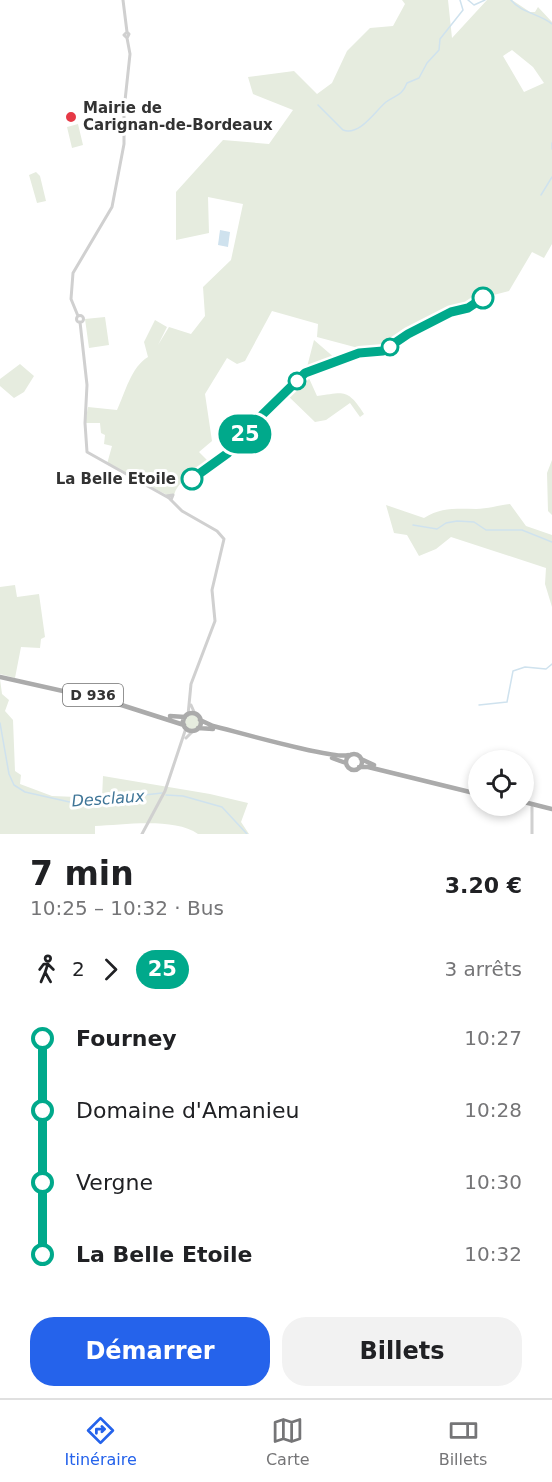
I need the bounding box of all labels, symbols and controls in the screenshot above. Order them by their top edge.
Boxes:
place label: Mairie de Carignan-de-Bordeaux [83,99,273,134]
marker: Mairie de Carignan-de-Bordeaux [64,110,78,124]
unlabelled marker [472,287,494,309]
unlabelled marker [381,338,399,356]
unlabelled marker [288,372,306,390]
line badge: 25 [218,414,272,454]
text: 25 [230,422,260,446]
marker: La Belle Etoile [181,468,203,490]
place label: La Belle Etoile [56,470,176,488]
road number: D 936 [63,684,123,706]
map controls [468,750,534,816]
button: locate [468,750,534,816]
water label: Desclaux [71,786,146,811]
text: 7 min [30,854,134,893]
text: 3.20 € [445,873,522,898]
text: 10:25 – 10:32 · Bus [30,896,224,920]
icon: walk [30,953,63,986]
icon: forward [94,953,127,986]
text: 2 [72,957,85,981]
text: 25 [148,957,177,981]
text: 3 arrêts [444,957,522,981]
text: Fourney [76,1026,177,1051]
text: 10:27 [464,1026,522,1050]
text: Domaine d'Amanieu [76,1098,299,1123]
text: 10:28 [464,1098,522,1122]
text: Vergne [76,1170,153,1195]
text: 10:30 [464,1170,522,1194]
text: La Belle Etoile [76,1242,253,1267]
text: 10:32 [464,1242,522,1266]
button: Démarrer [30,1317,270,1386]
button: Billets [282,1317,522,1386]
tab: Itinéraire [65,1414,137,1469]
tab: Carte [266,1414,310,1469]
tab: Billets [439,1414,487,1469]

